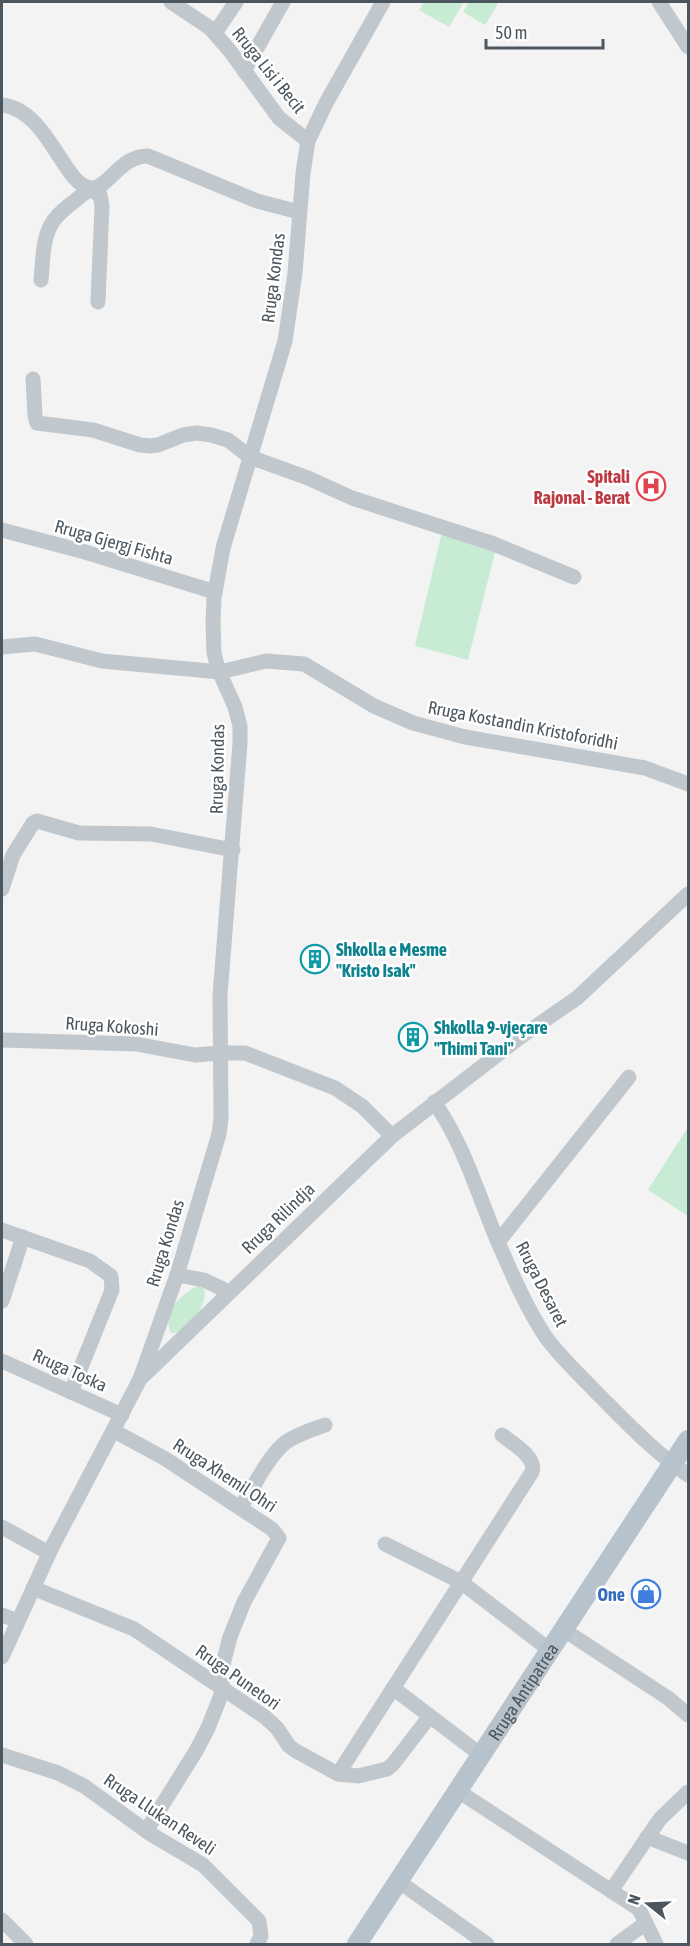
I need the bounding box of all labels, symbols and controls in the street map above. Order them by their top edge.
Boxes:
scale bar [486,12,603,50]
text: 50 m [495,22,527,43]
street label: Rruga Lisi i Becit [228,23,310,117]
street label: Rruga Kondas [257,232,289,324]
place label: Spitali Rajonal - Berat [534,466,631,508]
hospital icon: Spitali Rajonal - Berat [635,470,667,502]
street label: Rruga Gjergj Fishta [52,515,176,569]
street label: Rruga Kostandin Kristoforidhi [426,696,620,754]
street label: Rruga Kondas [206,724,228,814]
place label: Shkolla e Mesme "Kristo Isak" [336,939,447,981]
building icon: Shkolla e Mesme "Kristo Isak" [299,943,331,975]
street label: Rruga Kokoshi [65,1012,159,1040]
place label: Shkolla 9-vjeçare "Thimi Tani" [434,1017,548,1059]
building icon: Shkolla 9-vjeçare "Thimi Tani" [397,1021,429,1053]
street label: Rruga Rilindja [237,1178,319,1258]
street label: Rruga Kondas [142,1197,188,1289]
street label: Rruga Desaret [512,1238,572,1330]
street label: Rruga Toska [30,1344,110,1396]
street label: Rruga Xhemil Ohri [169,1434,281,1516]
shop icon: One [630,1578,662,1610]
place label: One [598,1584,625,1605]
street label: Rruga Antipatrea [483,1639,562,1744]
street label: Rruga Punetori [192,1640,284,1714]
street label: Rruga Llukan Reveli [100,1769,220,1859]
north arrow [618,1874,678,1934]
text: N [624,1892,644,1907]

